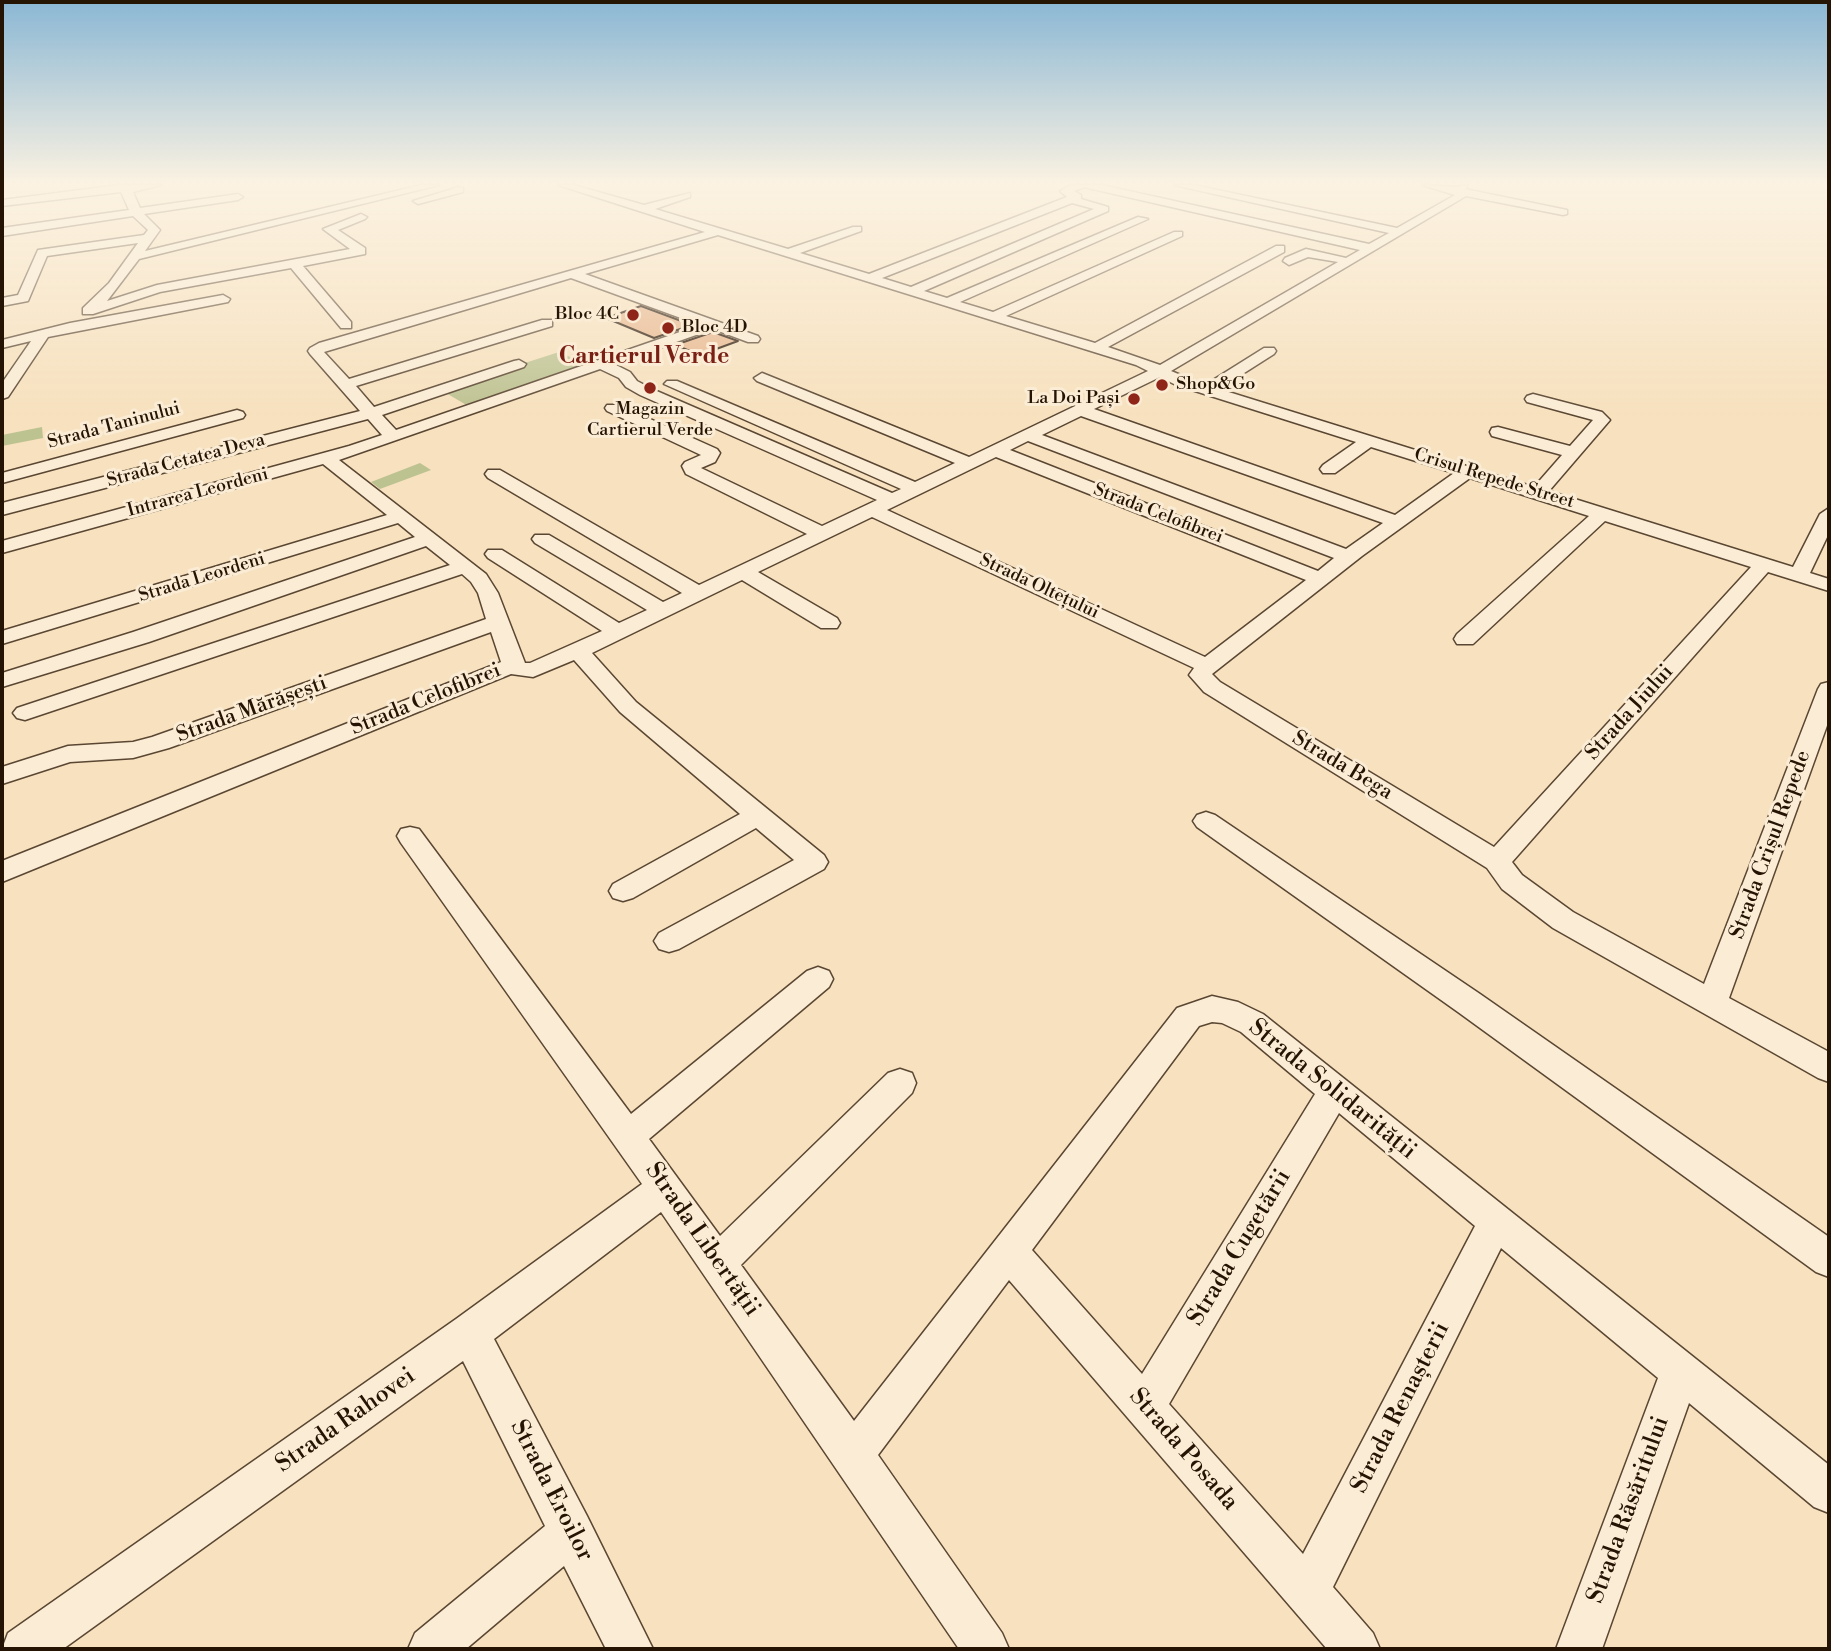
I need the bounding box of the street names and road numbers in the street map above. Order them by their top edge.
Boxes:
street label: Strada Taninului [45,398,183,454]
street label: Strada Cetatea Deva [105,429,267,493]
street label: Crisul Repede Street [1411,444,1577,514]
street label: Intrarea Leordeni [125,464,271,522]
street label: Strada Celofibrei [1090,479,1226,549]
street label: Strada Leordeni [136,548,268,608]
street label: Strada Oltețului [976,550,1102,624]
street label: Strada Celofibrei [347,658,505,742]
street label: Strada Jiului [1581,660,1679,766]
street label: Strada Mărășești [173,671,331,749]
street label: Strada Bega [1287,726,1397,806]
street label: Strada Crișul Repede [1725,747,1817,943]
street label: Strada Solidarității [1242,1014,1422,1166]
street label: Strada Libertății [638,1157,766,1323]
street label: Strada Cugetării [1182,1164,1298,1332]
street label: Strada Renașterii [1345,1318,1457,1498]
street label: Strada Rahovei [271,1362,421,1480]
street label: Strada Posada [1122,1383,1244,1517]
street label: Strada Răsăritului [1582,1413,1676,1607]
street label: Strada Eroilor [503,1416,599,1566]

